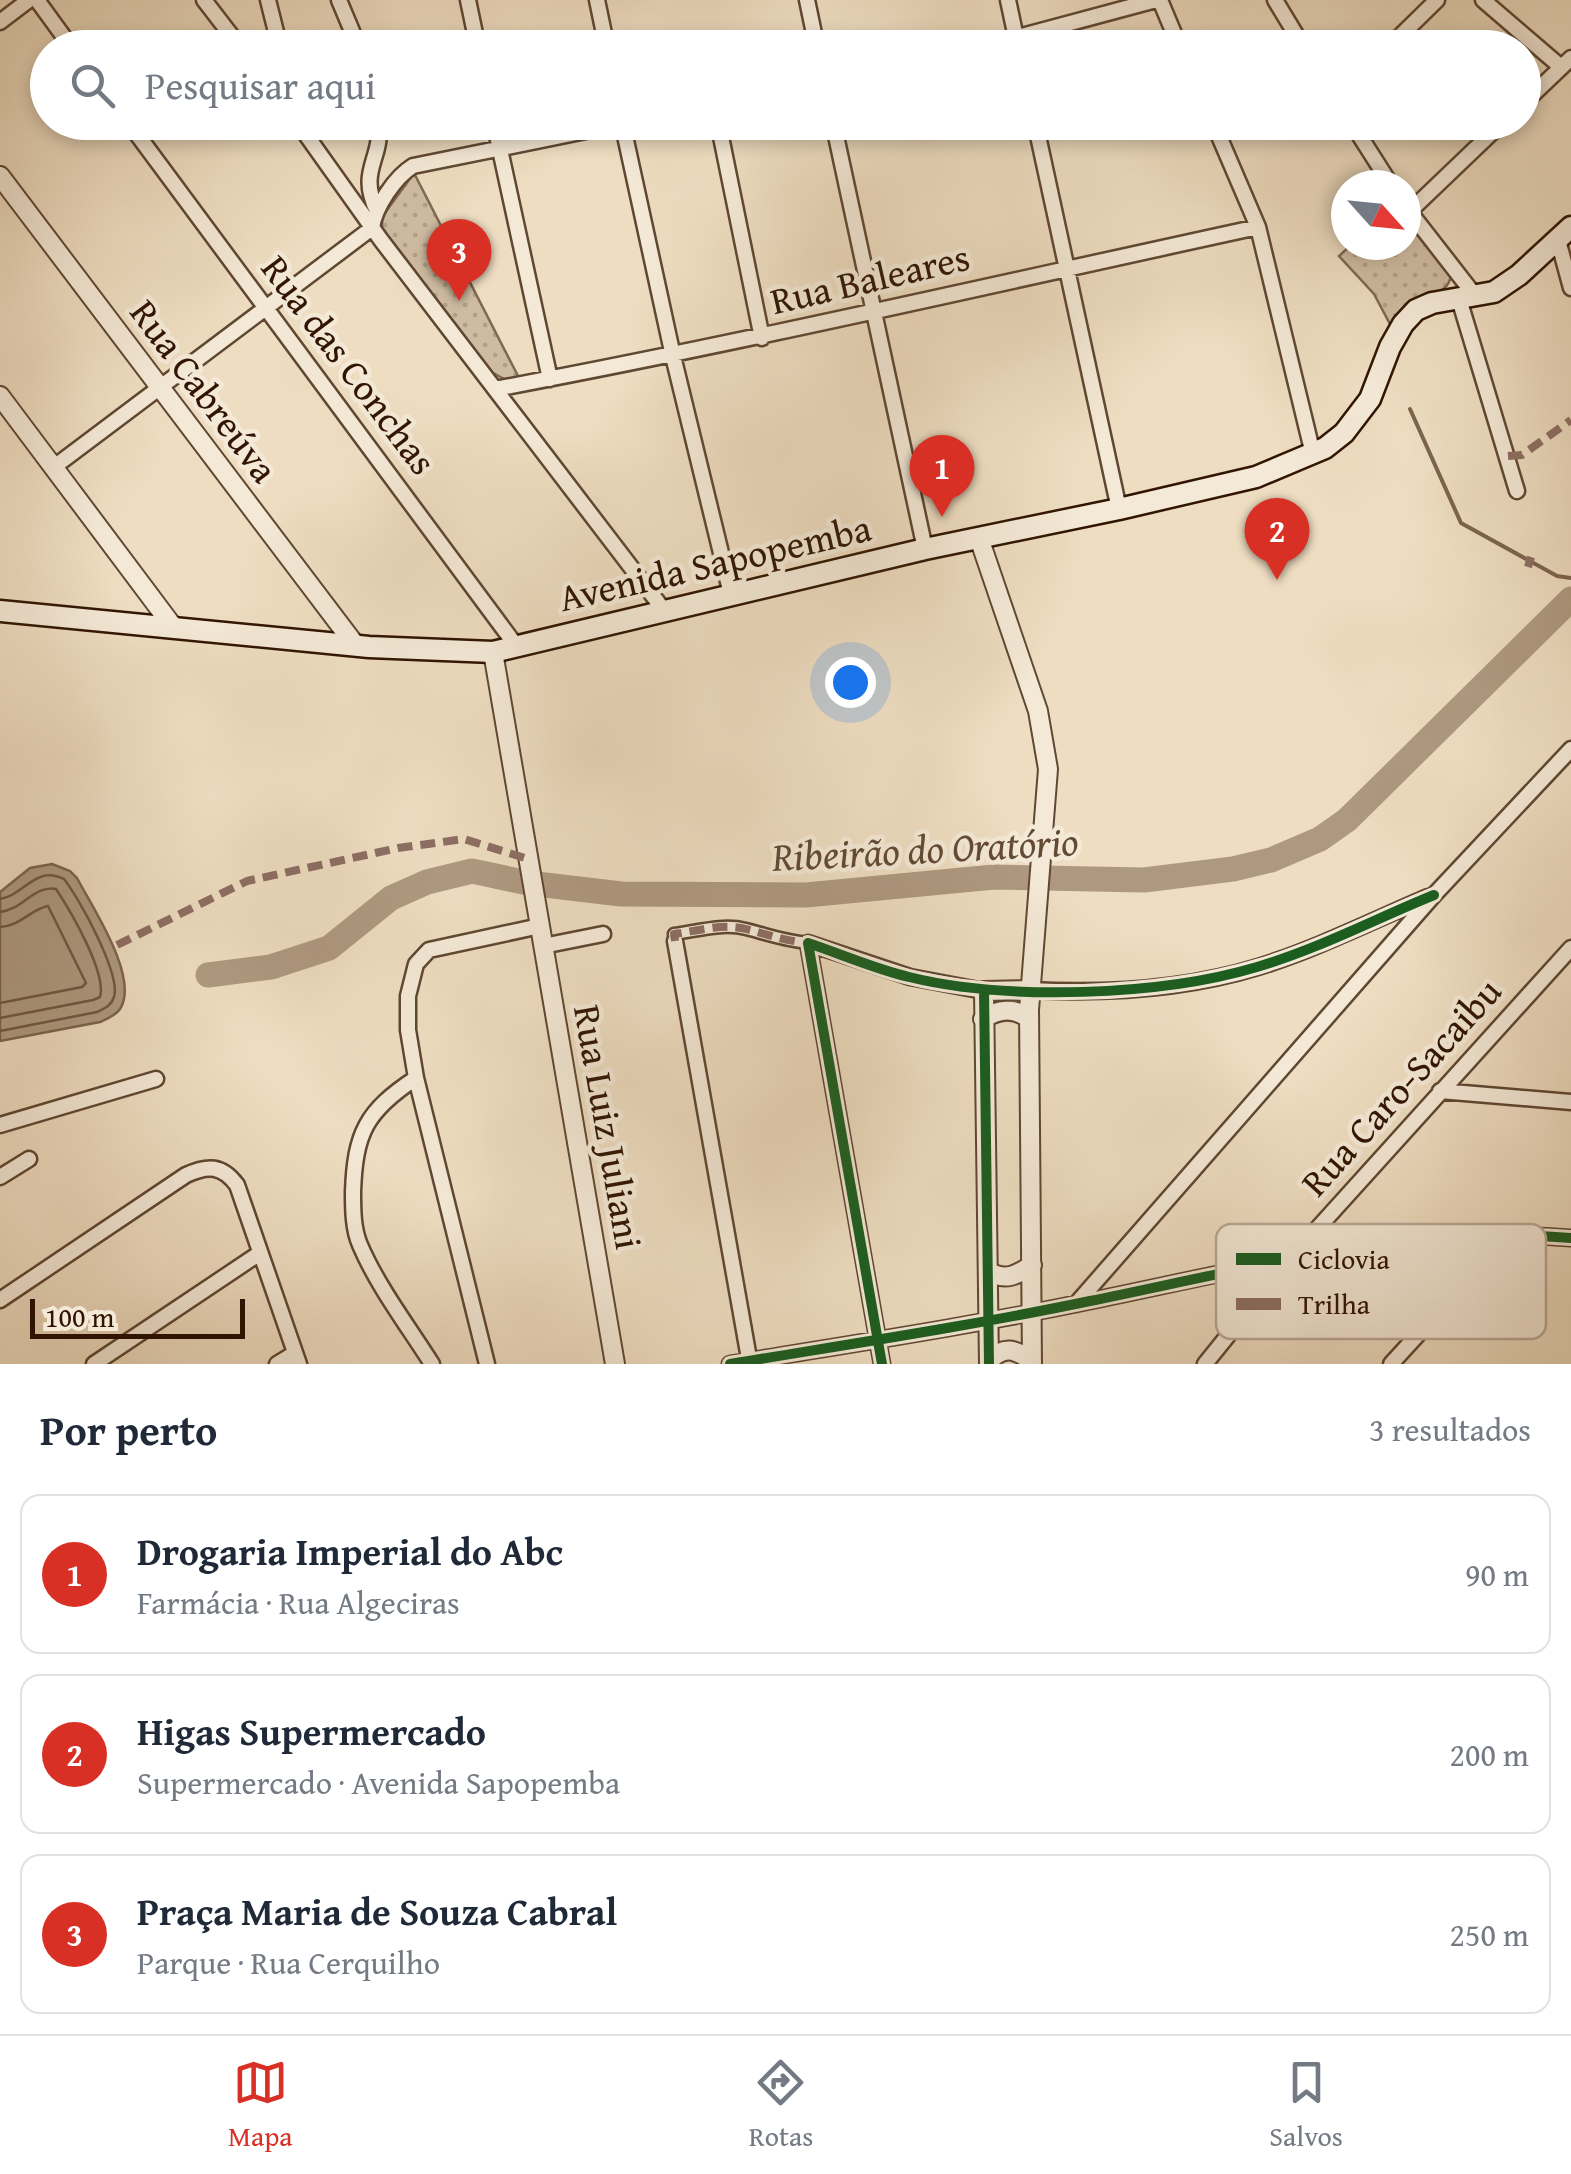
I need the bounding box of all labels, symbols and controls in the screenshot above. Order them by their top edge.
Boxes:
search box [30,30,1541,140]
text: Pesquisar aqui [145,57,376,113]
icon: search [65,58,120,113]
north arrow [1331,170,1421,260]
pin: 3 [426,218,492,301]
street label: Rua Baleares [765,228,975,328]
street label: Rua das Conchas [248,243,451,486]
street label: Rua Cabreúva [117,287,292,494]
pin: 1 [910,434,974,517]
pin: 2 [1244,498,1310,580]
street label: Avenida Sapopemba [553,499,877,625]
your location [825,657,876,708]
water label: Ribeirão do Oratório [769,811,1080,886]
street label: Rua Caro-Sacaibu [1287,964,1514,1208]
street label: Rua Luiz Juliani [560,1000,658,1253]
legend [1216,1224,1546,1339]
text: Ciclovia [1298,1238,1390,1279]
text: Trilha [1298,1283,1371,1324]
scale bar [30,1294,245,1338]
text: 100 m [45,1296,114,1337]
text: Por perto [40,1399,217,1460]
text: 3 resultados [1369,1406,1531,1453]
text: Drogaria Imperial do Abc [137,1523,563,1579]
text: 1 [66,1551,83,1598]
text: 90 m [1465,1551,1529,1598]
text: Farmácia · Rua Algeciras [137,1579,460,1626]
text: Higas Supermercado [137,1703,486,1759]
text: 2 [66,1731,83,1778]
text: 200 m [1450,1731,1529,1778]
text: Supermercado · Avenida Sapopemba [137,1759,620,1806]
text: Praça Maria de Souza Cabral [137,1883,617,1939]
text: 3 [66,1911,83,1958]
text: 250 m [1450,1911,1529,1958]
text: Parque · Rua Cerquilho [137,1939,440,1986]
tab: Mapa [228,2055,293,2156]
tab: Rotas [749,2055,813,2156]
tab: Salvos [1269,2055,1343,2156]

